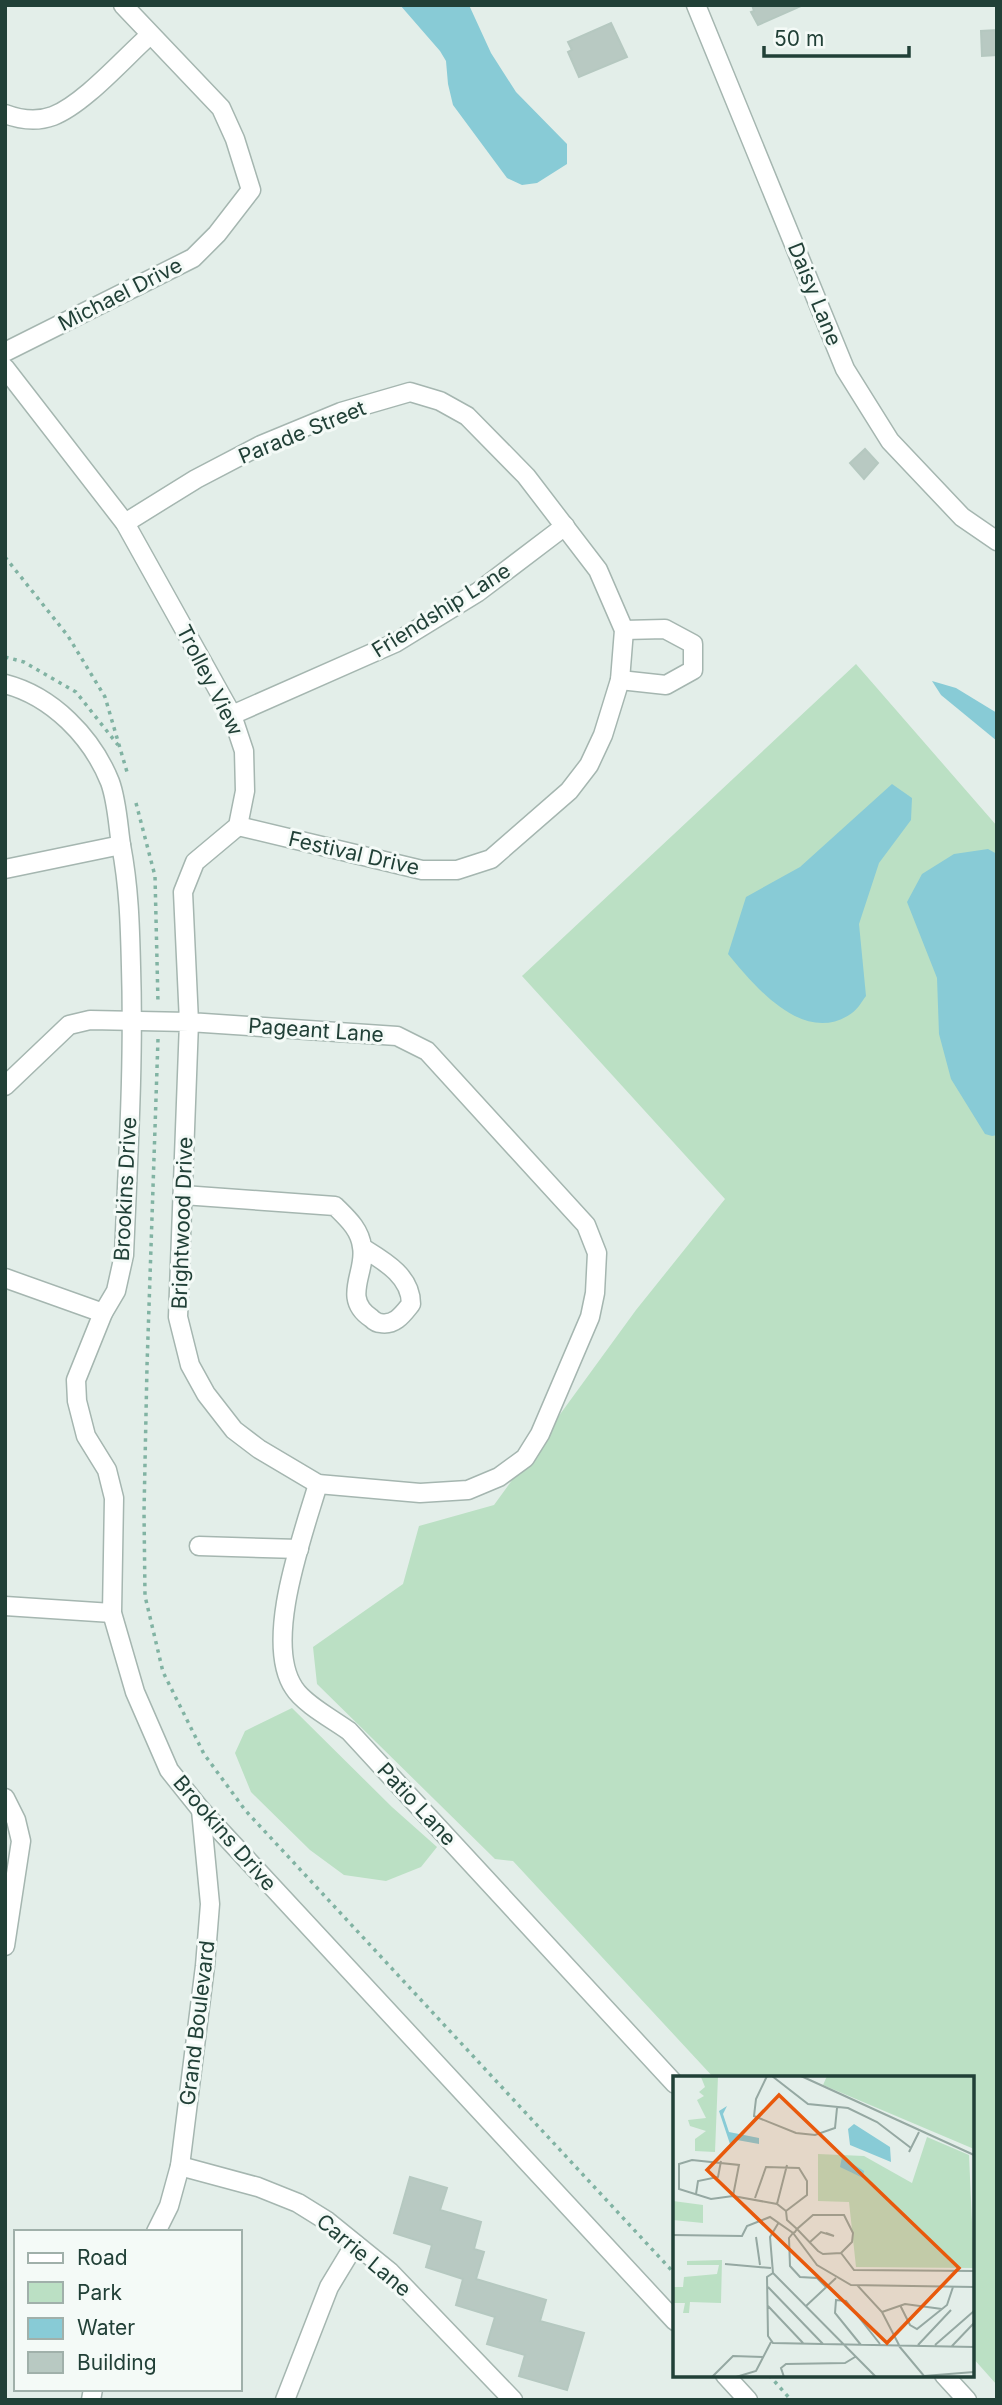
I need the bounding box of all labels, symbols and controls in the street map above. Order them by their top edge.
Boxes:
scale bar [764,14,909,58]
text: 50 m [774,26,824,51]
street label: Daisy Lane [783,239,847,349]
street label: Michael Drive [54,252,186,336]
street label: Parade Street [235,395,369,469]
street label: Friendship Lane [367,557,515,663]
street label: Trolley View [171,620,249,740]
street label: Festival Drive [286,826,422,880]
street label: Pageant Lane [247,1013,385,1047]
street label: Brookins Drive [109,1116,141,1262]
street label: Brightwood Drive [166,1136,198,1310]
street label: Patio Lane [372,1757,462,1851]
street label: Brookins Drive [168,1770,282,1896]
street label: Grand Boulevard [174,1939,220,2107]
inset map [673,2076,974,2377]
street label: Carrie Lane [312,2208,416,2302]
legend [14,2230,242,2391]
text: Road [77,2245,128,2270]
text: Park [77,2280,122,2305]
text: Water [77,2315,135,2340]
text: Building [77,2350,157,2375]

